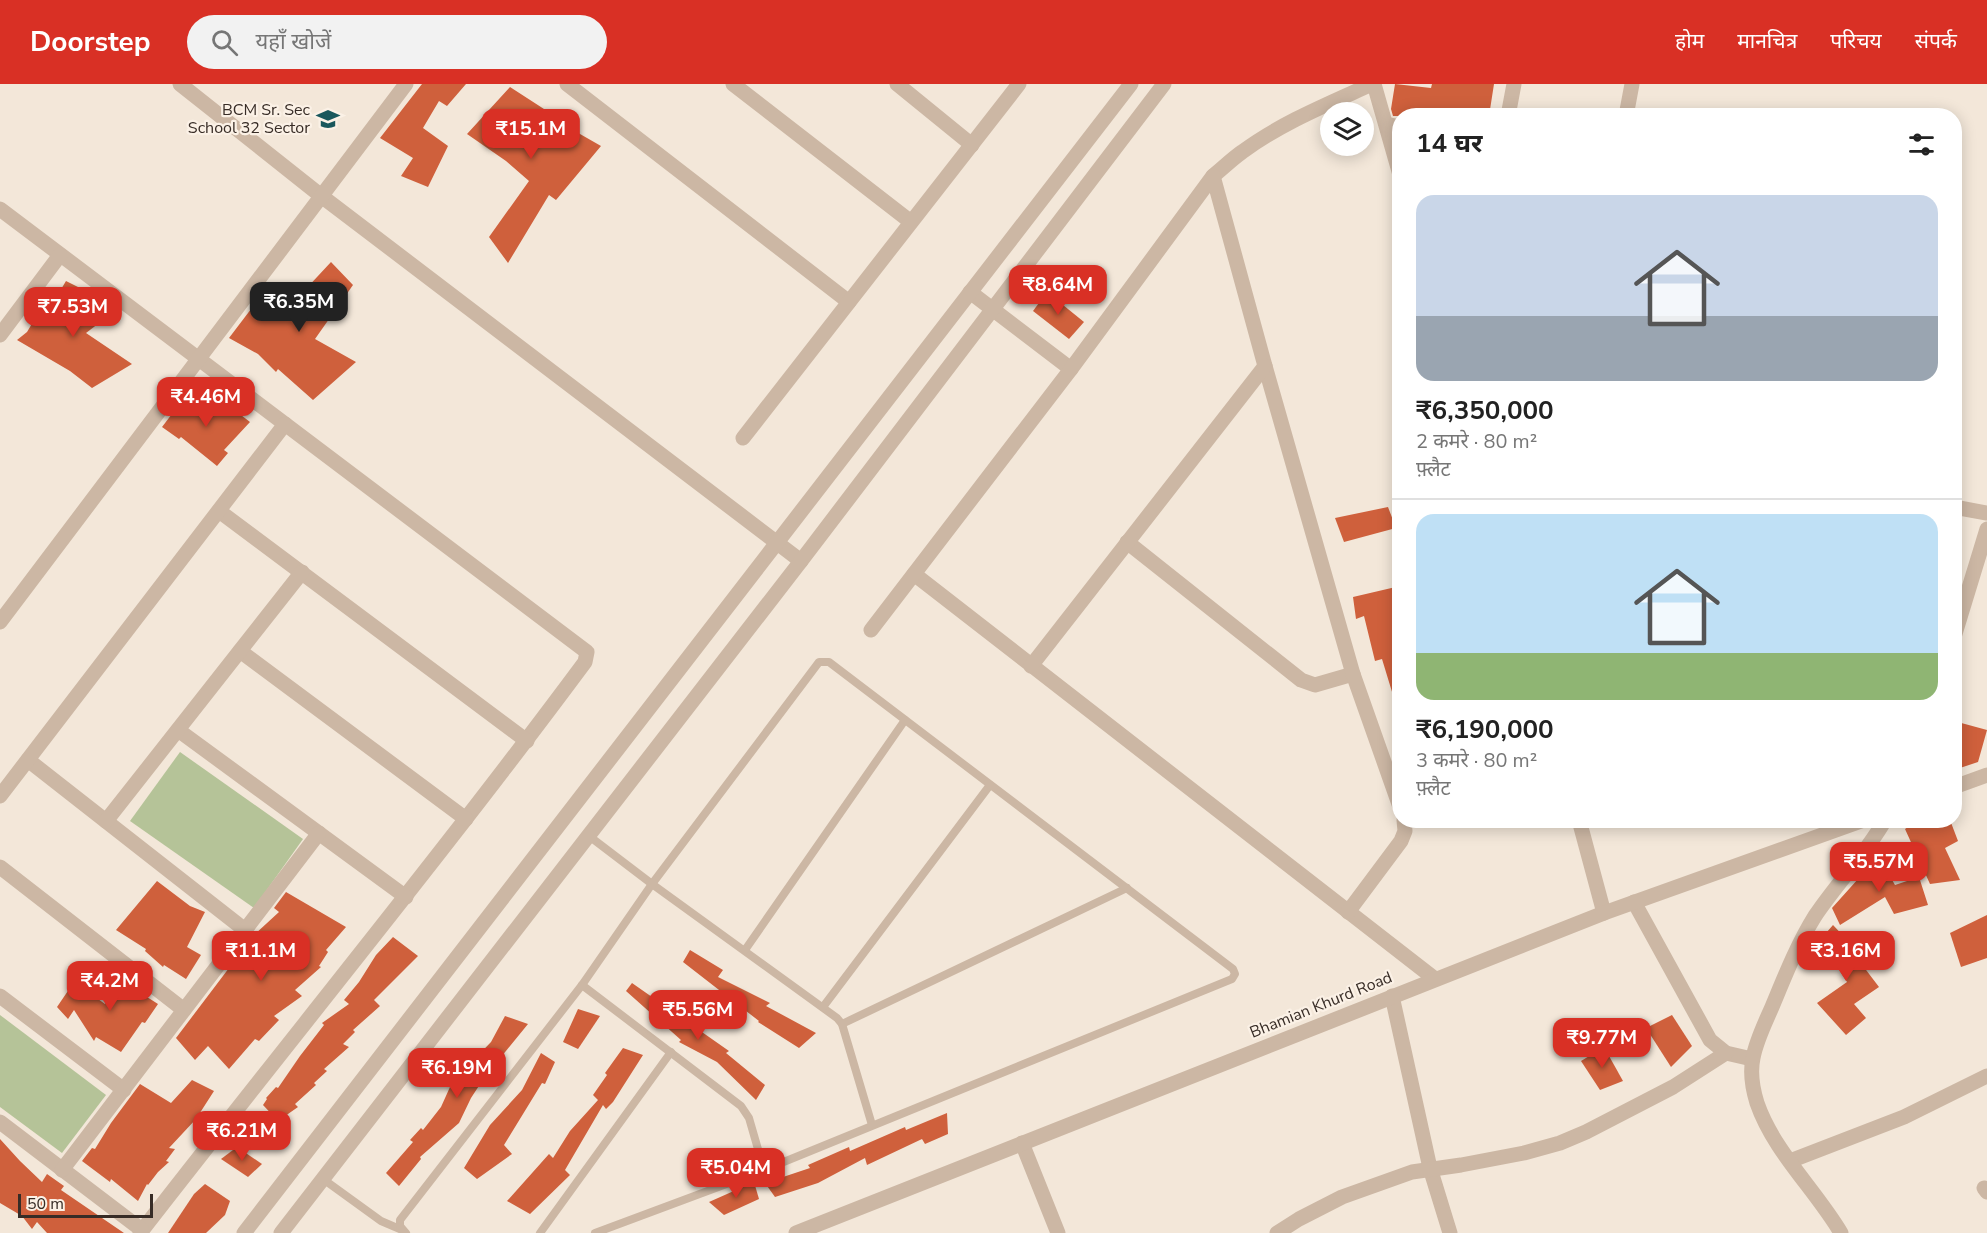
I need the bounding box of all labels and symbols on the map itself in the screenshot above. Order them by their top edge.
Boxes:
place label: BCM Sr. Sec School 32 Sector [188,99,311,139]
school or university icon: BCM Sr. Sec School 32 Sector [315,106,341,132]
pin: ₹15.1M [482,109,580,160]
pin: ₹8.64M [1009,265,1107,316]
pin: ₹6.35M [250,282,348,333]
pin: ₹7.53M [24,287,122,338]
pin: ₹4.46M [157,377,255,428]
pin: ₹5.57M [1830,842,1928,893]
pin: ₹11.1M [212,931,310,982]
pin: ₹3.16M [1797,931,1895,982]
pin: ₹4.2M [68,961,152,1012]
street label: Bhamian Khurd Road [1246,966,1396,1044]
pin: ₹5.56M [649,990,747,1041]
pin: ₹9.77M [1553,1018,1651,1069]
pin: ₹6.19M [408,1048,506,1099]
pin: ₹6.21M [193,1111,291,1162]
pin: ₹5.04M [687,1148,785,1199]
scale bar [18,1191,153,1218]

